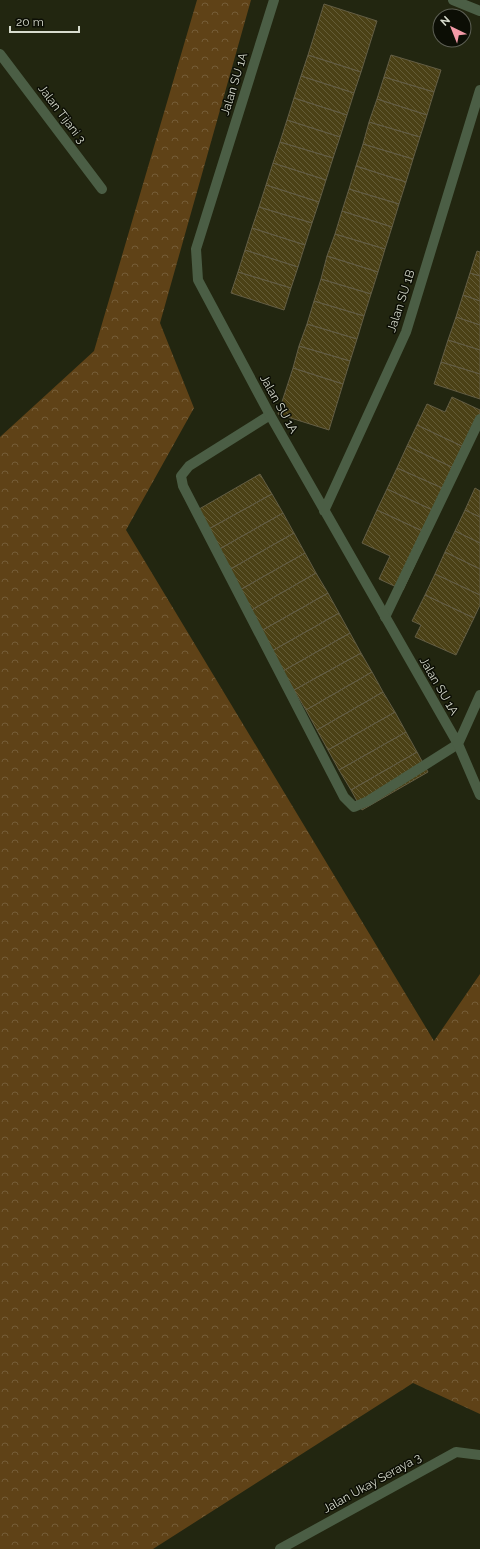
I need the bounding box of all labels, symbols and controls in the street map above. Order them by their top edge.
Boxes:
scale bar [10,8,79,34]
north arrow [432,8,472,48]
text: N [438,13,453,29]
text: 20 m [16,15,44,29]
street label: Jalan SU 1A [218,51,250,117]
street label: Jalan Tijani 3 [35,82,89,146]
street label: Jalan SU 1B [384,268,418,334]
street label: Jalan SU 1A [257,372,301,436]
street label: Jalan SU 1A [417,654,461,718]
street label: Jalan Ukay Seraya 3 [320,1450,424,1516]

